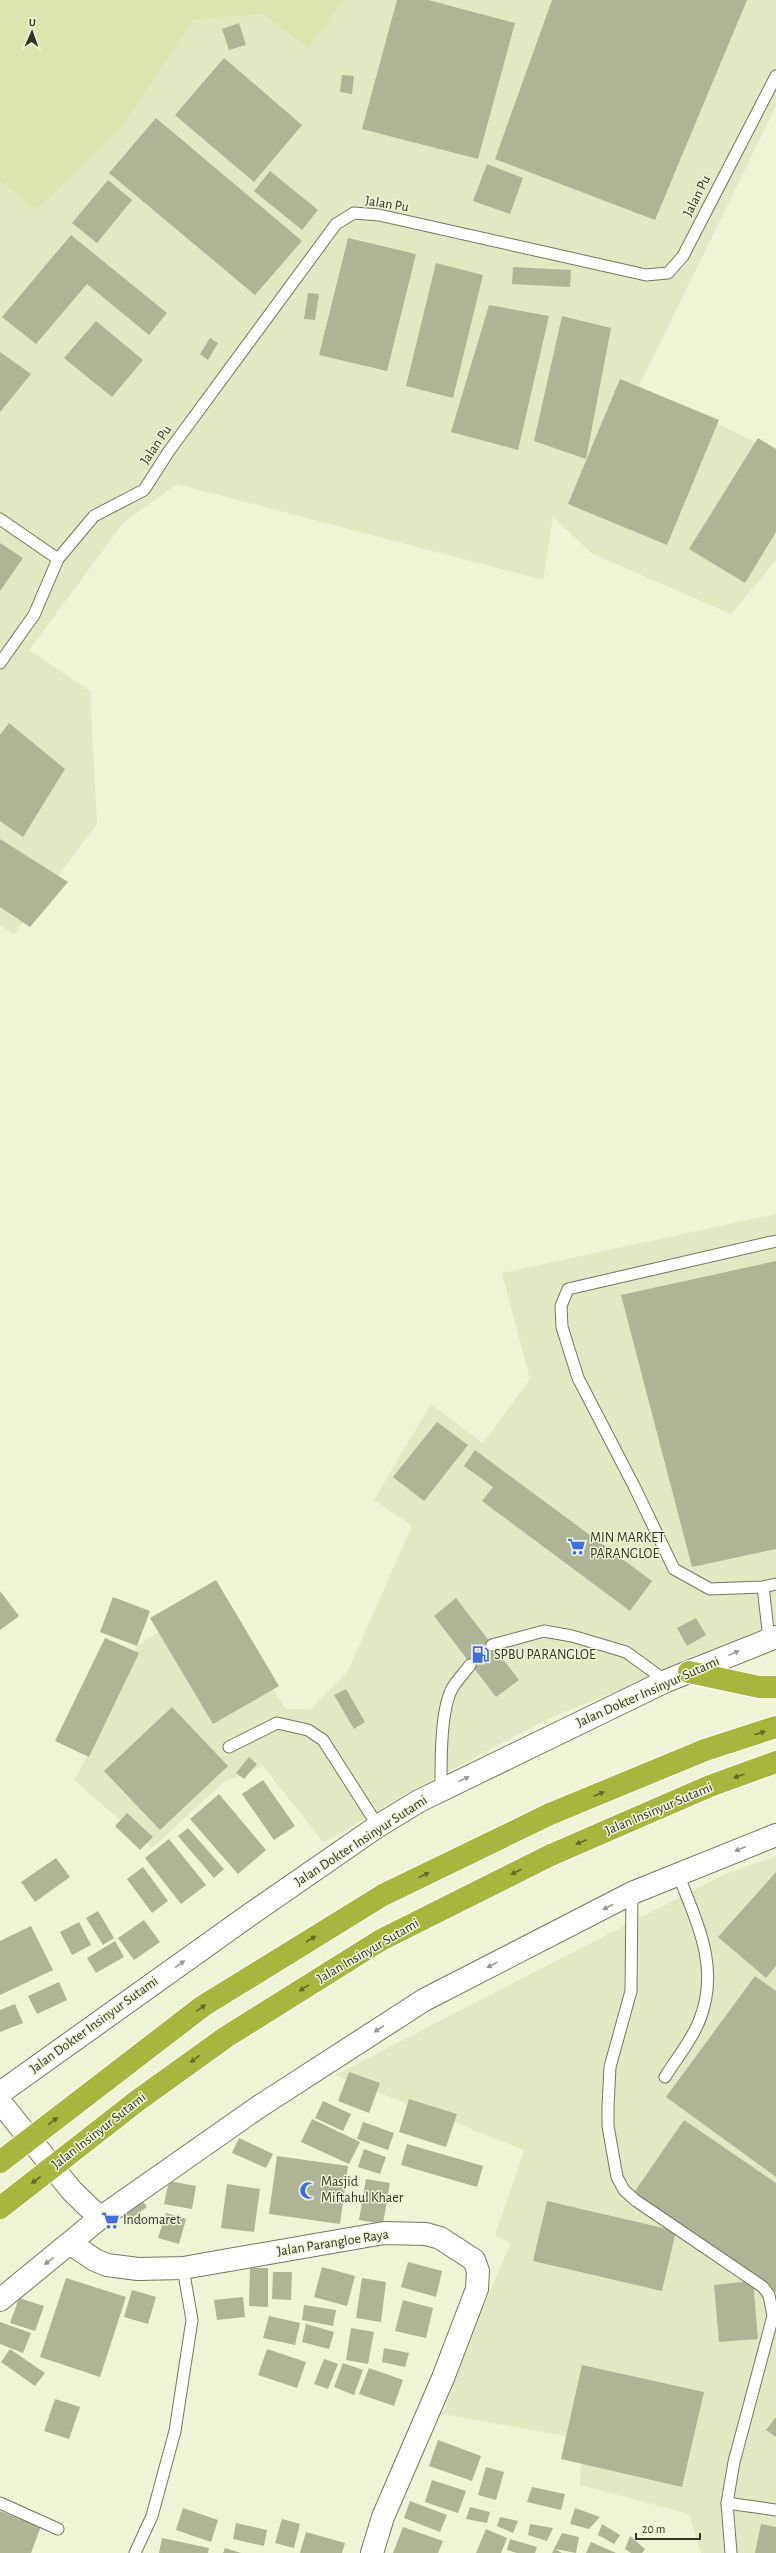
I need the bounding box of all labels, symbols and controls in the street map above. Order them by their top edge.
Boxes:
north arrow [12,12,52,52]
text: U [29,17,36,28]
street label: Jalan Pu [681,173,713,219]
street label: Jalan Pu [364,194,410,214]
street label: Jalan Pu [138,423,174,467]
place label: MIN MARKET PARANGLOE [590,1531,665,1561]
supermarket icon: MIN MARKET PARANGLOE [567,1536,587,1556]
fuel station icon: SPBU PARANGLOE [471,1645,491,1665]
place label: SPBU PARANGLOE [494,1648,596,1662]
one-way arrow [729,1650,741,1656]
street label: Jalan Dokter Insinyur Sutami [574,1654,722,1730]
one-way arrow [754,1729,766,1735]
one-way arrow [733,1773,745,1779]
one-way arrow [459,1776,470,1782]
street label: Jalan Insinyur Sutami [603,1780,715,1838]
one-way arrow [594,1790,606,1796]
street label: Jalan Dokter Insinyur Sutami [292,1793,430,1889]
one-way arrow [575,1839,586,1845]
one-way arrow [733,1847,745,1853]
one-way arrow [510,1869,522,1876]
one-way arrow [418,1872,430,1878]
one-way arrow [602,1903,613,1910]
street label: Jalan Insinyur Sutami [315,1916,421,1986]
one-way arrow [305,1936,317,1943]
one-way arrow [174,1960,185,1968]
one-way arrow [486,1962,497,1969]
street label: Jalan Dokter Insinyur Sutami [27,1974,161,2076]
one-way arrow [298,1985,310,1992]
one-way arrow [196,2004,206,2012]
one-way arrow [373,2025,384,2033]
one-way arrow [190,2055,200,2063]
street label: Jalan Insinyur Sutami [49,2090,149,2172]
one-way arrow [47,2116,58,2125]
place label: Masjid Miftahul Khaer [321,2175,404,2205]
one-way arrow [30,2176,41,2185]
mosque icon: Masjid Miftahul Khaer [298,2180,318,2200]
supermarket icon: Indomaret [100,2210,120,2230]
place label: Indomaret [123,2213,181,2227]
street label: Jalan Parangloe Raya [276,2227,390,2259]
one-way arrow [44,2257,55,2265]
scale bar [636,2515,700,2541]
text: 20 m [642,2523,665,2535]

